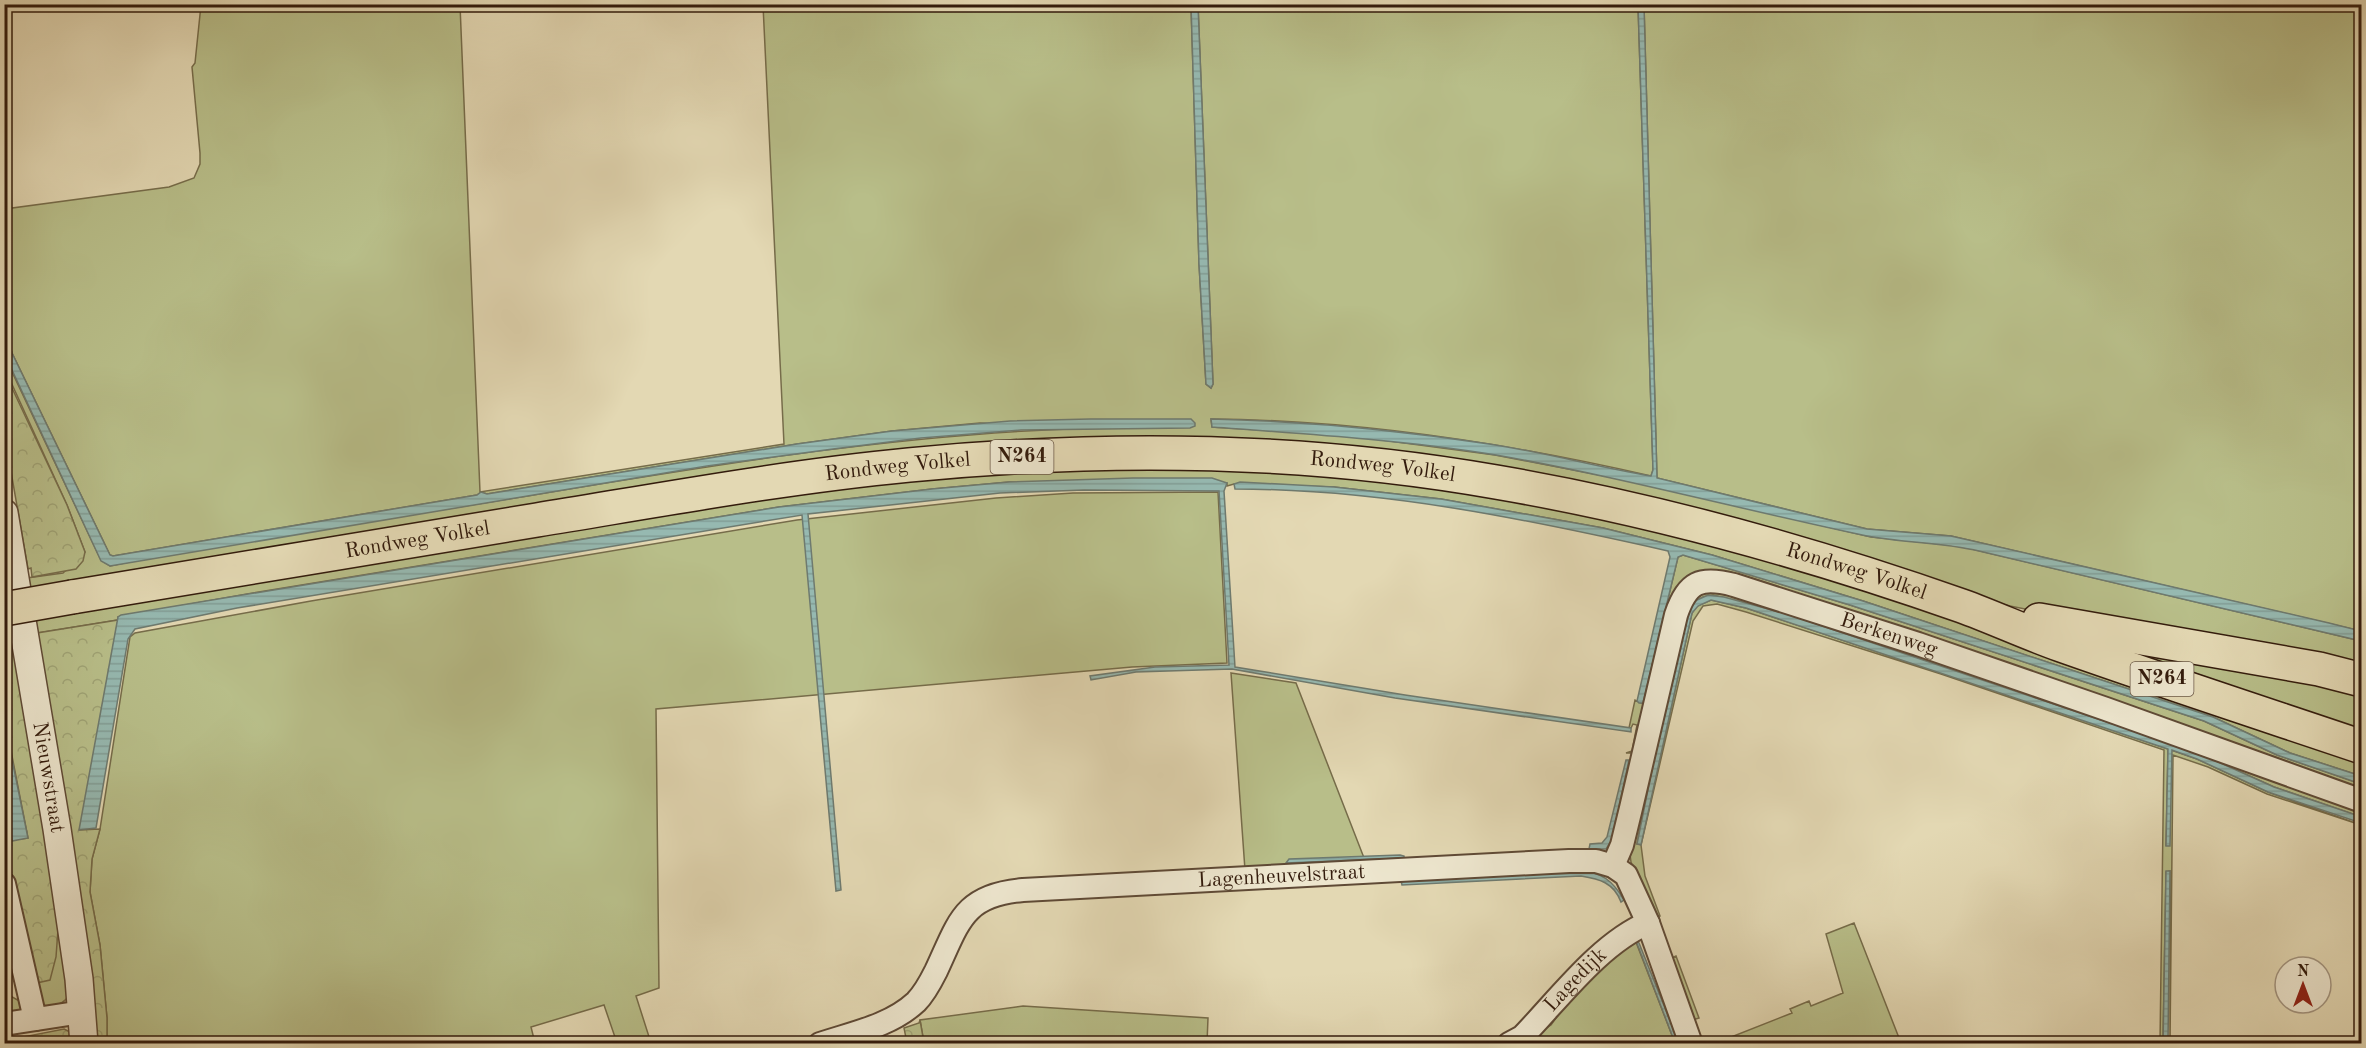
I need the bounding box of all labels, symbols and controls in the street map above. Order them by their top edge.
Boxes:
road number: N264 [990,440,1054,474]
street label: Rondweg Volkel [1309,448,1457,486]
street label: Rondweg Volkel [823,449,972,485]
street label: Rondweg Volkel [343,518,492,562]
street label: Rondweg Volkel [1783,539,1930,604]
street label: Berkenweg [1838,609,1941,661]
road number: N264 [2130,662,2194,696]
street label: Nieuwstraat [29,720,68,834]
street label: Lagenheuvelstraat [1197,861,1366,891]
street label: Lagedijk [1540,944,1611,1016]
north arrow [2273,955,2333,1015]
text: N [2297,964,2310,980]

